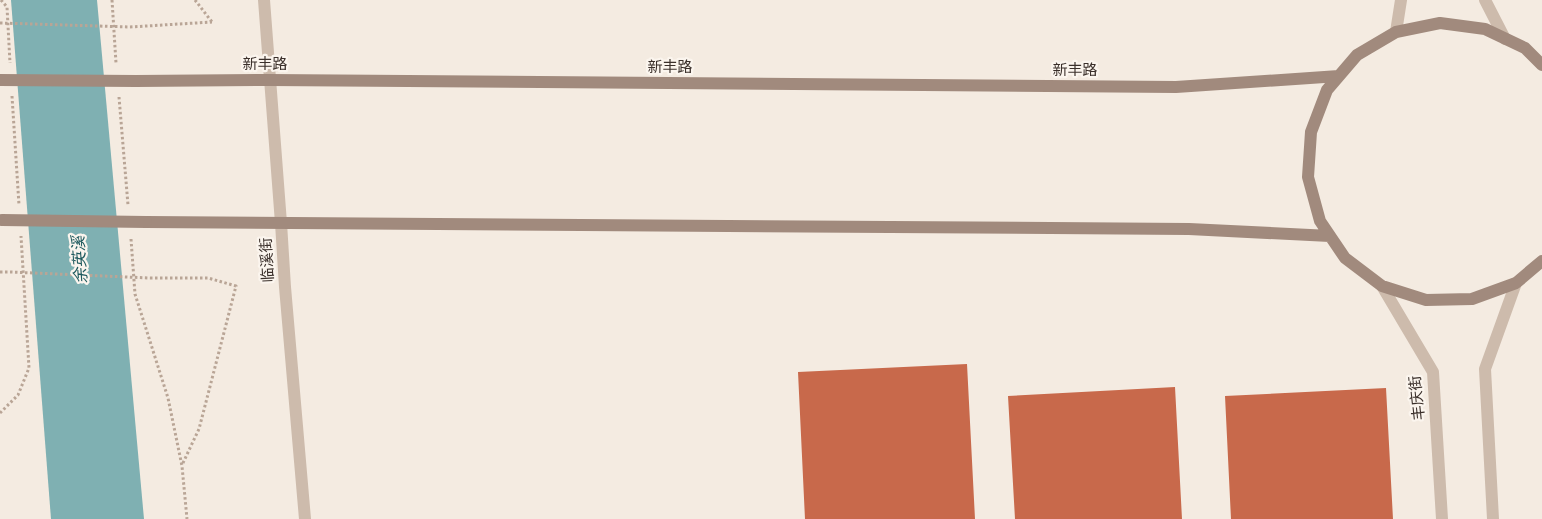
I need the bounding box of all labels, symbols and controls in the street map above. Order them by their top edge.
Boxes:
street label: 新丰路 [242,55,288,73]
street label: 新丰路 [647,58,693,76]
street label: 新丰路 [1052,61,1098,79]
water label: 余英溪 [68,233,91,285]
street label: 临溪街 [257,237,277,283]
street label: 丰庆街 [1406,375,1428,421]

